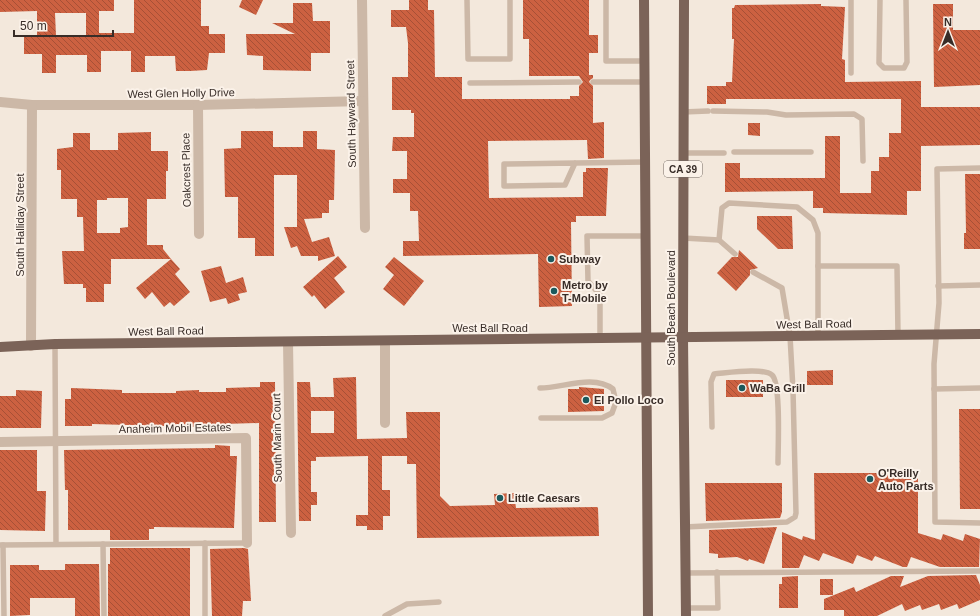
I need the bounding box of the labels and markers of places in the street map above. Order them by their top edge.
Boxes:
place label: Subway [559,253,601,265]
marker: Subway [546,254,556,264]
place label: Metro by T-Mobile [562,279,609,304]
marker: Metro by T-Mobile [549,286,559,296]
place label: WaBa Grill [750,382,805,394]
marker: WaBa Grill [737,383,747,393]
place label: El Pollo Loco [594,394,664,406]
marker: El Pollo Loco [581,395,591,405]
place label: O'Reilly Auto Parts [878,467,934,492]
marker: O'Reilly Auto Parts [865,474,875,484]
place label: Little Caesars [508,492,580,504]
marker: Little Caesars [495,493,505,503]

